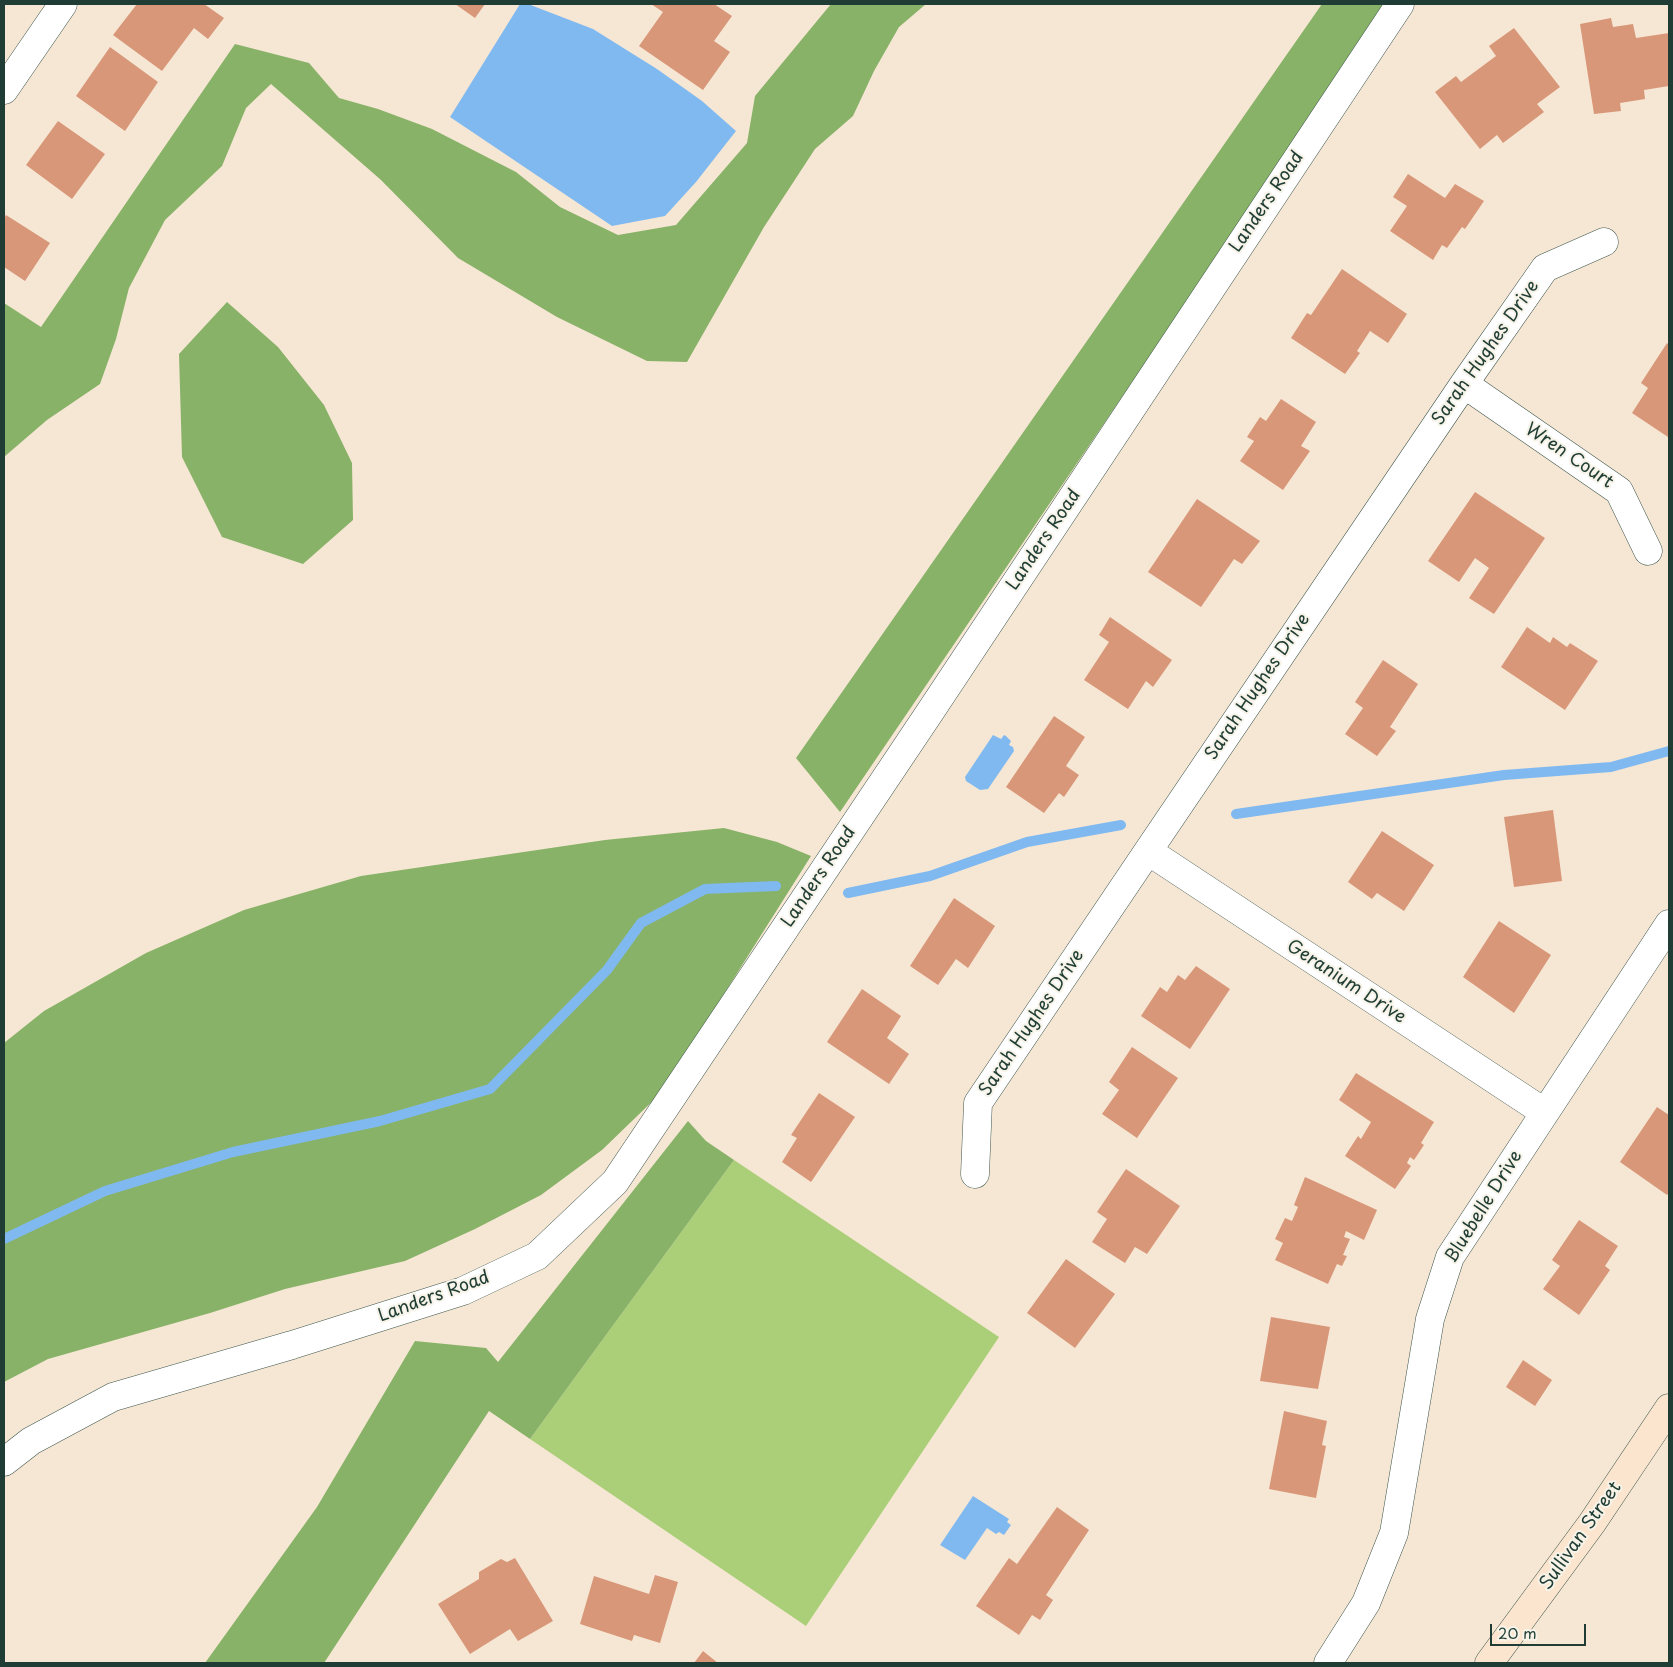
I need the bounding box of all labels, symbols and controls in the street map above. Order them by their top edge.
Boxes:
street label: Landers Road [1225,147,1309,257]
street label: Sarah Hughes Drive [1428,276,1544,430]
street label: Wren Court [1521,419,1617,493]
street label: Landers Road [1002,485,1086,595]
street label: Sarah Hughes Drive [1201,610,1315,764]
street label: Landers Road [777,822,861,932]
street label: Geranium Drive [1282,935,1410,1029]
street label: Sarah Hughes Drive [975,946,1089,1100]
street label: Bluebelle Drive [1441,1147,1527,1267]
street label: Landers Road [375,1267,493,1327]
street label: Sullivan Street [1536,1478,1626,1594]
scale bar [1493,1614,1589,1646]
text: 20 m [1498,1621,1537,1644]

